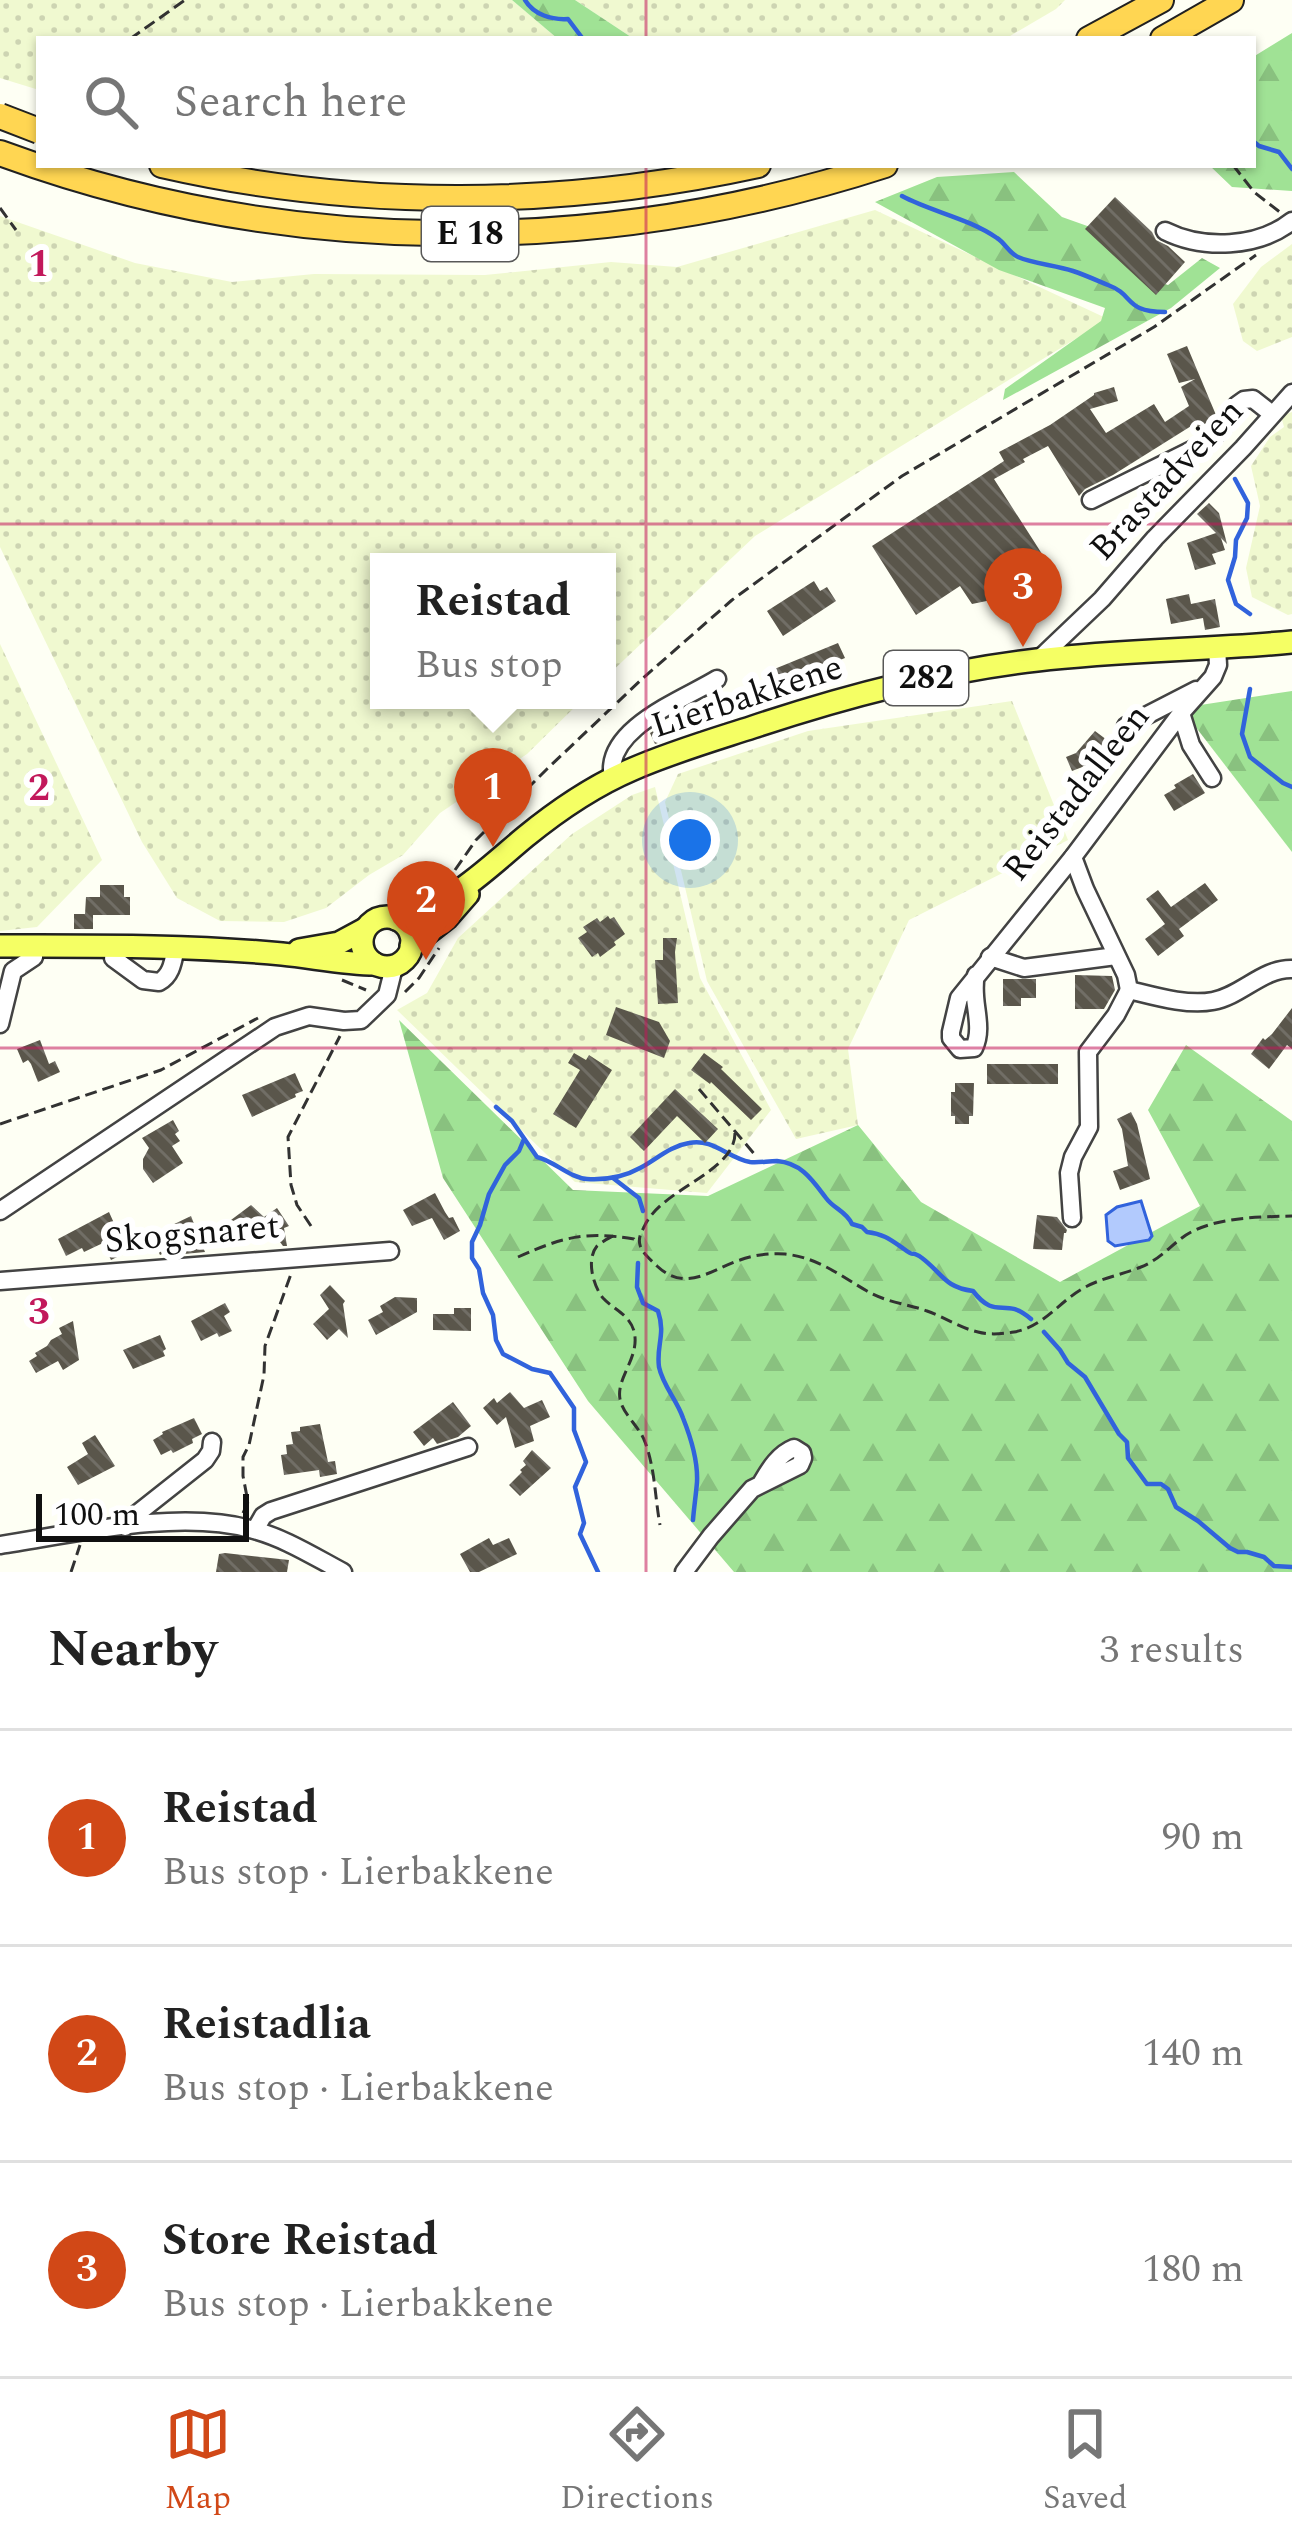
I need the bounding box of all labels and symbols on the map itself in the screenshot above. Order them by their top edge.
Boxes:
road number: E 18 [422,207,518,261]
text: 1 [28,235,50,294]
street label: Brastadveien [1077,386,1257,574]
pin: 3 [984,548,1062,647]
street label: Lierbakkene [644,640,850,754]
road number: 282 [884,651,968,705]
street label: Reistadalleen [990,692,1164,894]
pin: 1 [454,748,532,847]
text: 2 [28,759,50,818]
your location [660,810,720,870]
pin: 2 [387,861,465,960]
street label: Skogsnaret [102,1199,282,1269]
text: 3 [28,1283,50,1342]
scale bar [36,1488,249,1541]

